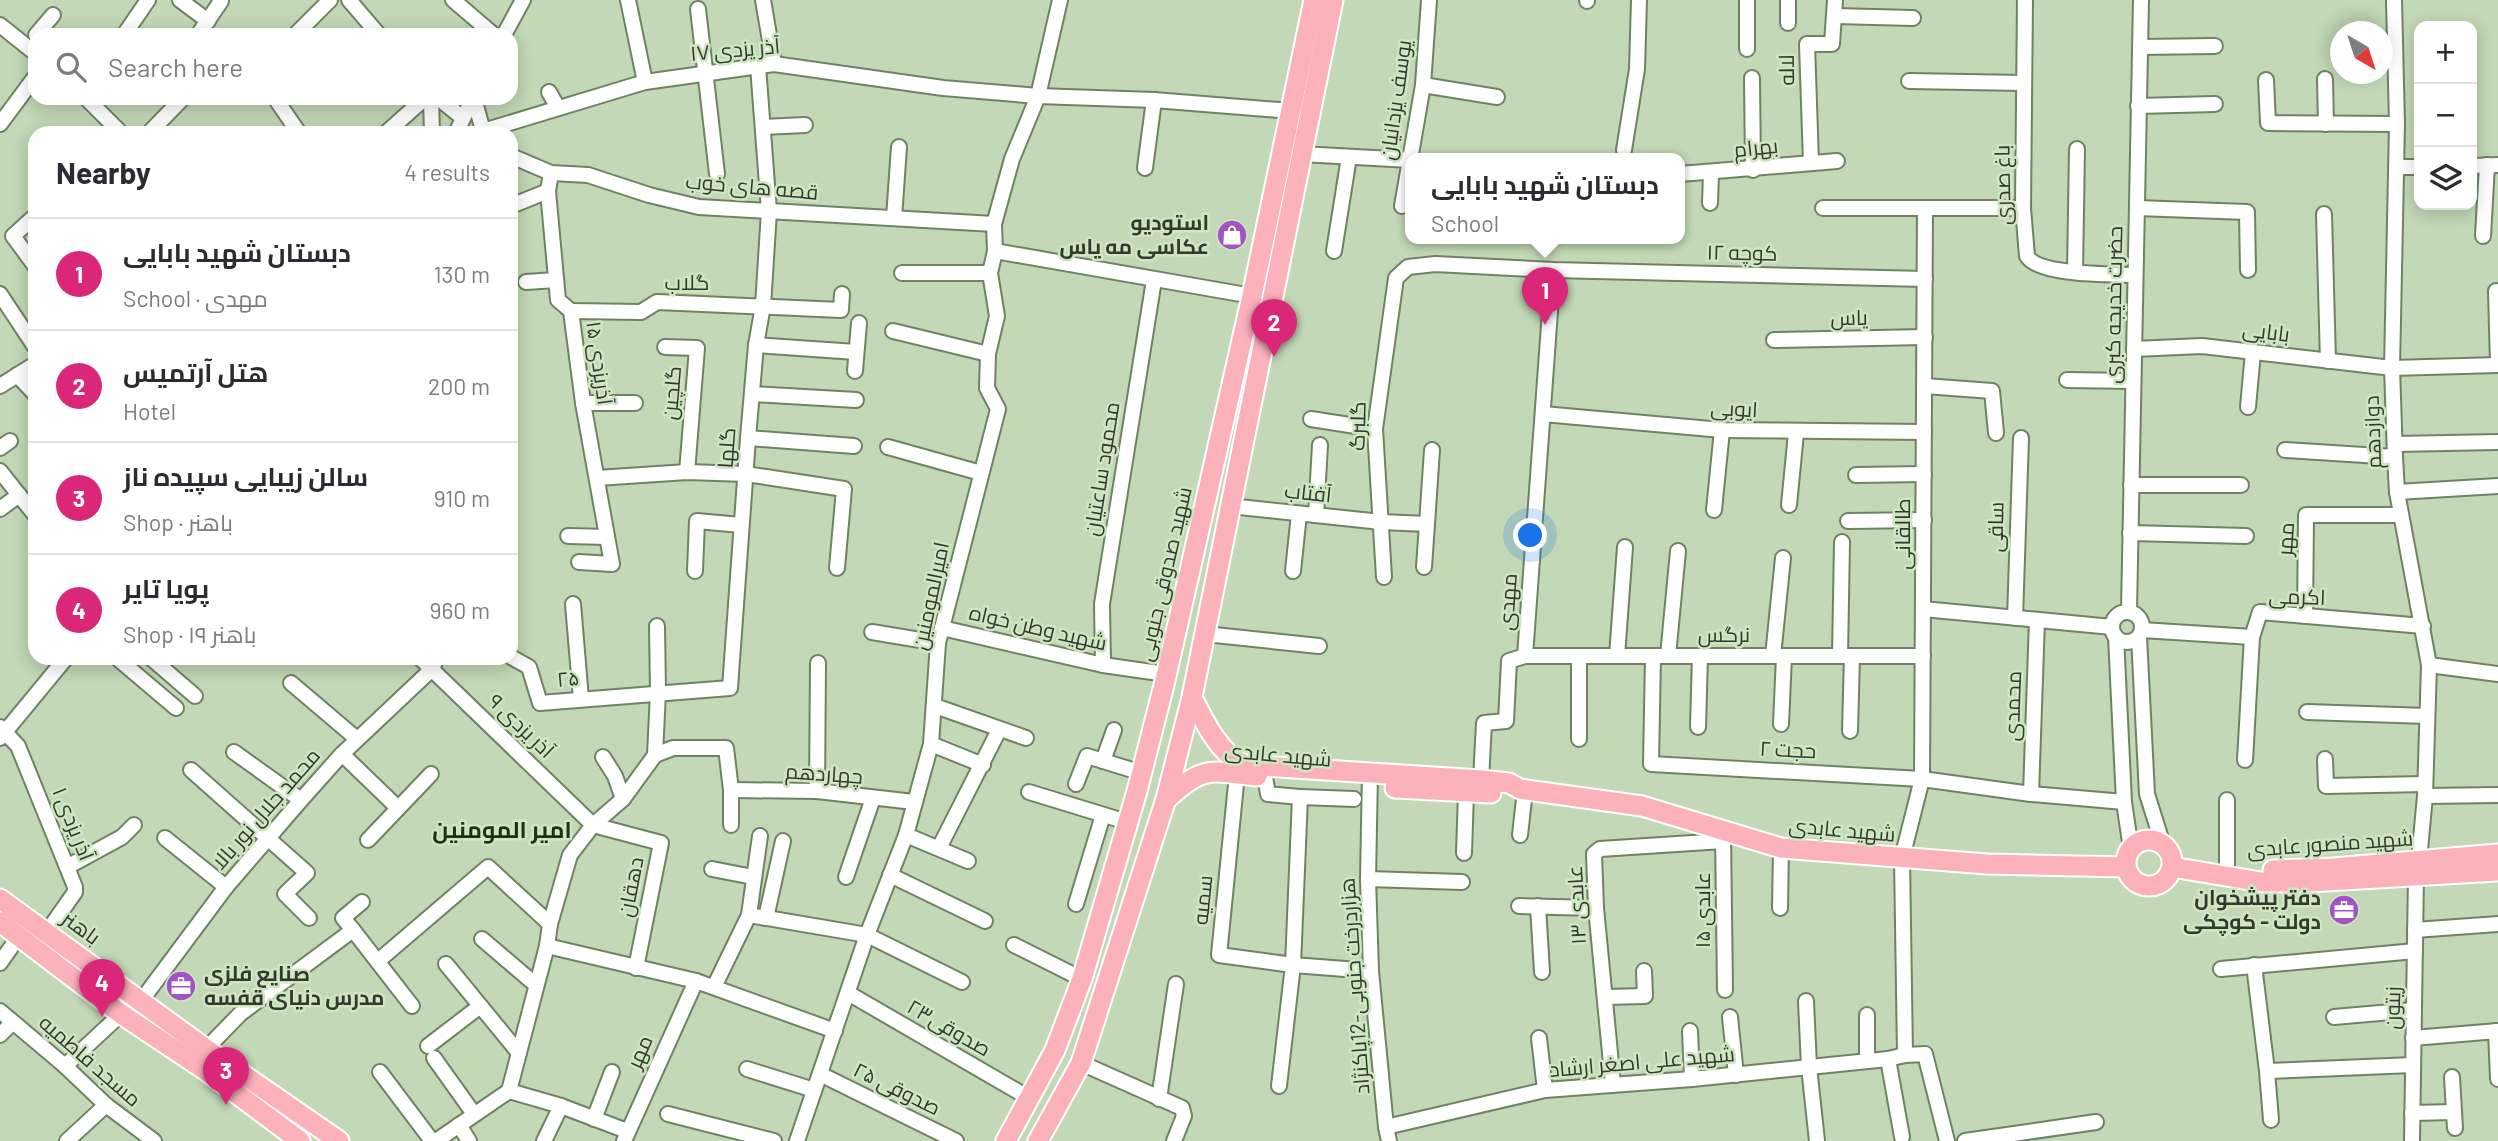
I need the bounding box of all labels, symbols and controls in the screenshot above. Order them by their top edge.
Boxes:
north arrow [2330,21,2393,84]
map controls [2414,21,2477,210]
button: + [2414,21,2477,84]
search box [28,28,518,105]
street label: آذر یزدی ۱۷ [689,32,781,67]
street label: یوسف یزدانیان [1374,38,1417,162]
icon: search [52,48,90,86]
text: Search here [108,51,243,82]
street label: لاله [1773,54,1798,86]
button: − [2414,84,2477,147]
street label: بهرام [1732,132,1780,164]
street label: باغ صدری [1988,145,2018,225]
button: layers [2414,147,2477,210]
popup [1405,153,1685,244]
text: Nearby [56,154,151,190]
text: 4 results [404,158,490,186]
street label: قصه های خوب [684,167,820,206]
text: دبستان شهید بابایی [1431,168,1659,199]
place label: استودیو عکاسی مه یاس [1059,209,1209,259]
text: School [1431,209,1499,237]
shop icon: استودیو عکاسی مه یاس [1215,218,1249,252]
street label: حضرت خدیجه کبری [2099,226,2128,384]
text: دبستان شهید بابایی [123,236,351,267]
street label: کوچه ۱۲ [1706,238,1778,268]
text: 1 [75,260,83,288]
text: 130 m [433,260,490,288]
pin: 1 [1522,267,1568,325]
street label: گلاب [665,269,709,294]
text: School · مهدی [123,284,268,312]
pin: 2 [1251,299,1297,357]
street label: یاس [1830,304,1868,331]
street label: بابایی [2241,315,2291,348]
street label: ۱۵ آذریزدی [580,319,619,407]
text: هتل آرتمیس [123,356,268,387]
street label: گلچین [656,365,688,421]
text: 2 [73,372,85,400]
text: 200 m [428,372,490,400]
street label: ایوبی [1710,394,1758,423]
street label: دوازدهم [2358,395,2388,469]
text: Hotel [123,397,176,425]
street label: محمود ساعتیان [1078,400,1125,538]
street label: گلبرگ [1343,401,1371,451]
street label: گلها [712,427,741,469]
text: سالن زیبایی سپیده ناز [123,460,368,491]
street label: آفتاب [1283,477,1333,506]
text: 3 [73,484,85,512]
text: 910 m [434,484,490,512]
street label: شهید صدوقی جنوبی [1131,484,1198,664]
street label: طالقانی [1889,498,1916,570]
street label: ساقی [1982,501,2009,553]
text: Shop · باهنر [123,508,233,536]
your location [1513,518,1547,552]
street label: مهر [2271,521,2300,558]
street label: امیرالمومنین [906,539,955,652]
text: پویا تایر [123,572,209,603]
street label: مهدی [1492,572,1523,632]
street label: اکرمی [2268,582,2326,611]
text: 4 [72,596,86,624]
text: 960 m [430,596,490,624]
street label: شهید وطن خواه [967,599,1110,656]
text: Shop · باهنر ۱۹ [123,620,256,648]
street label: نرگس [1698,621,1750,648]
street label: ۲۵ [556,664,580,691]
street label: محمدی [1998,670,2027,742]
street label: آذر یزدی ۹ [483,688,560,764]
street label: حجت ۲ [1759,735,1817,762]
street label: شهید عابدی [1224,736,1333,773]
street label: محمد جلال نور بالا [205,742,326,875]
street label: چهاردهم [784,757,864,791]
street label: آذر یزدی ۱ [47,783,101,865]
street label: شهید عابدی [1788,811,1897,848]
district label: امیر المومنین [432,815,572,844]
street label: شهید منصور عابدی [2246,824,2414,863]
street label: دهقان [611,855,650,919]
street label: عابدی ۱۳ [1561,865,1592,945]
street label: عابدی ۱۵ [1689,872,1716,948]
street label: سمیه [1186,874,1217,926]
street label: هزاردرخت جنوبی-12پاکنژاد [1333,877,1377,1095]
place label: دفتر پیشخوان دولت - کوچکی [2183,884,2321,937]
office icon: دفتر پیشخوان دولت - کوچکی [2327,893,2361,927]
street label: باهنر [57,904,106,950]
pin: 4 [79,959,125,1017]
place label: صنایع فلزی مدرس دنیای قفسه [204,960,384,1010]
office icon: صنایع فلزی مدرس دنیای قفسه [164,969,198,1003]
street label: زیتون [2379,986,2406,1030]
street label: صدوقی۲۳ [903,993,996,1062]
street label: مسجد فاطمیه [35,1009,147,1111]
street label: مهر [620,1031,659,1074]
street label: شهید علی اصغر ارشاد [1548,1040,1736,1083]
pin: 3 [203,1047,249,1105]
street label: صدوقی ۲۵ [849,1056,945,1121]

